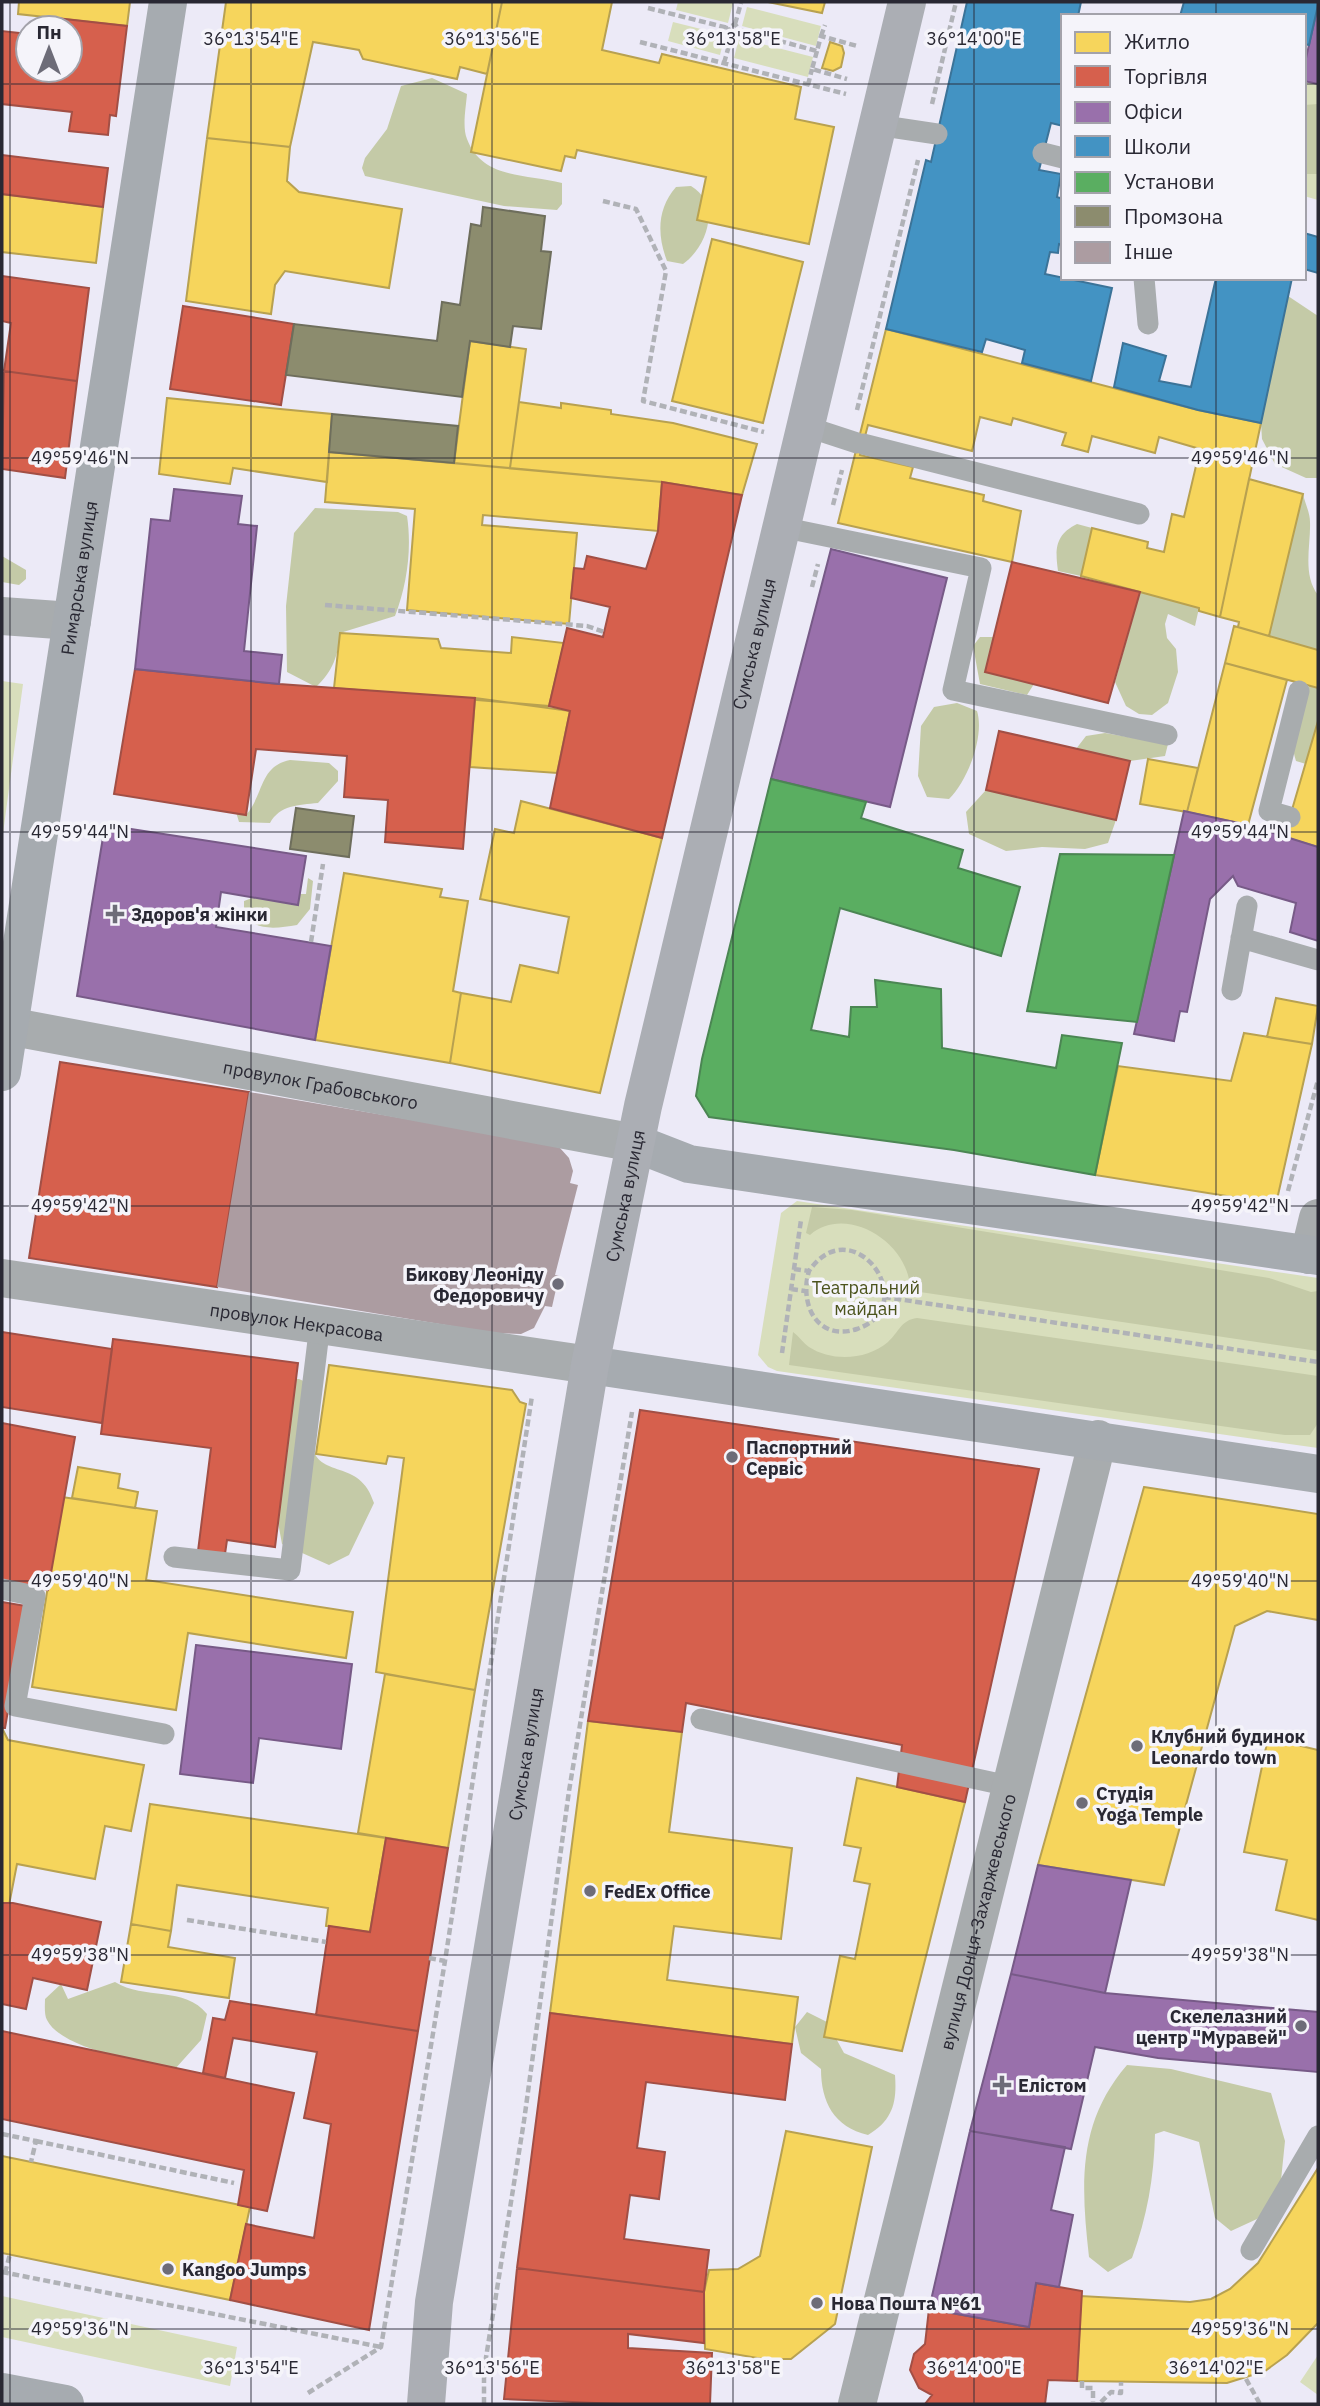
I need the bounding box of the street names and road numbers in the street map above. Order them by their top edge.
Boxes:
street label: Римарська вулиця [55,499,102,657]
street label: Сумська вулиця [727,575,780,712]
street label: провулок Грабовського [221,1055,420,1114]
street label: Сумська вулиця [600,1127,649,1264]
street label: провулок Некрасова [208,1297,385,1346]
street label: Сумська вулиця [503,1686,548,1822]
street label: вулиця Донця-Захаржевського [934,1791,1020,2052]

